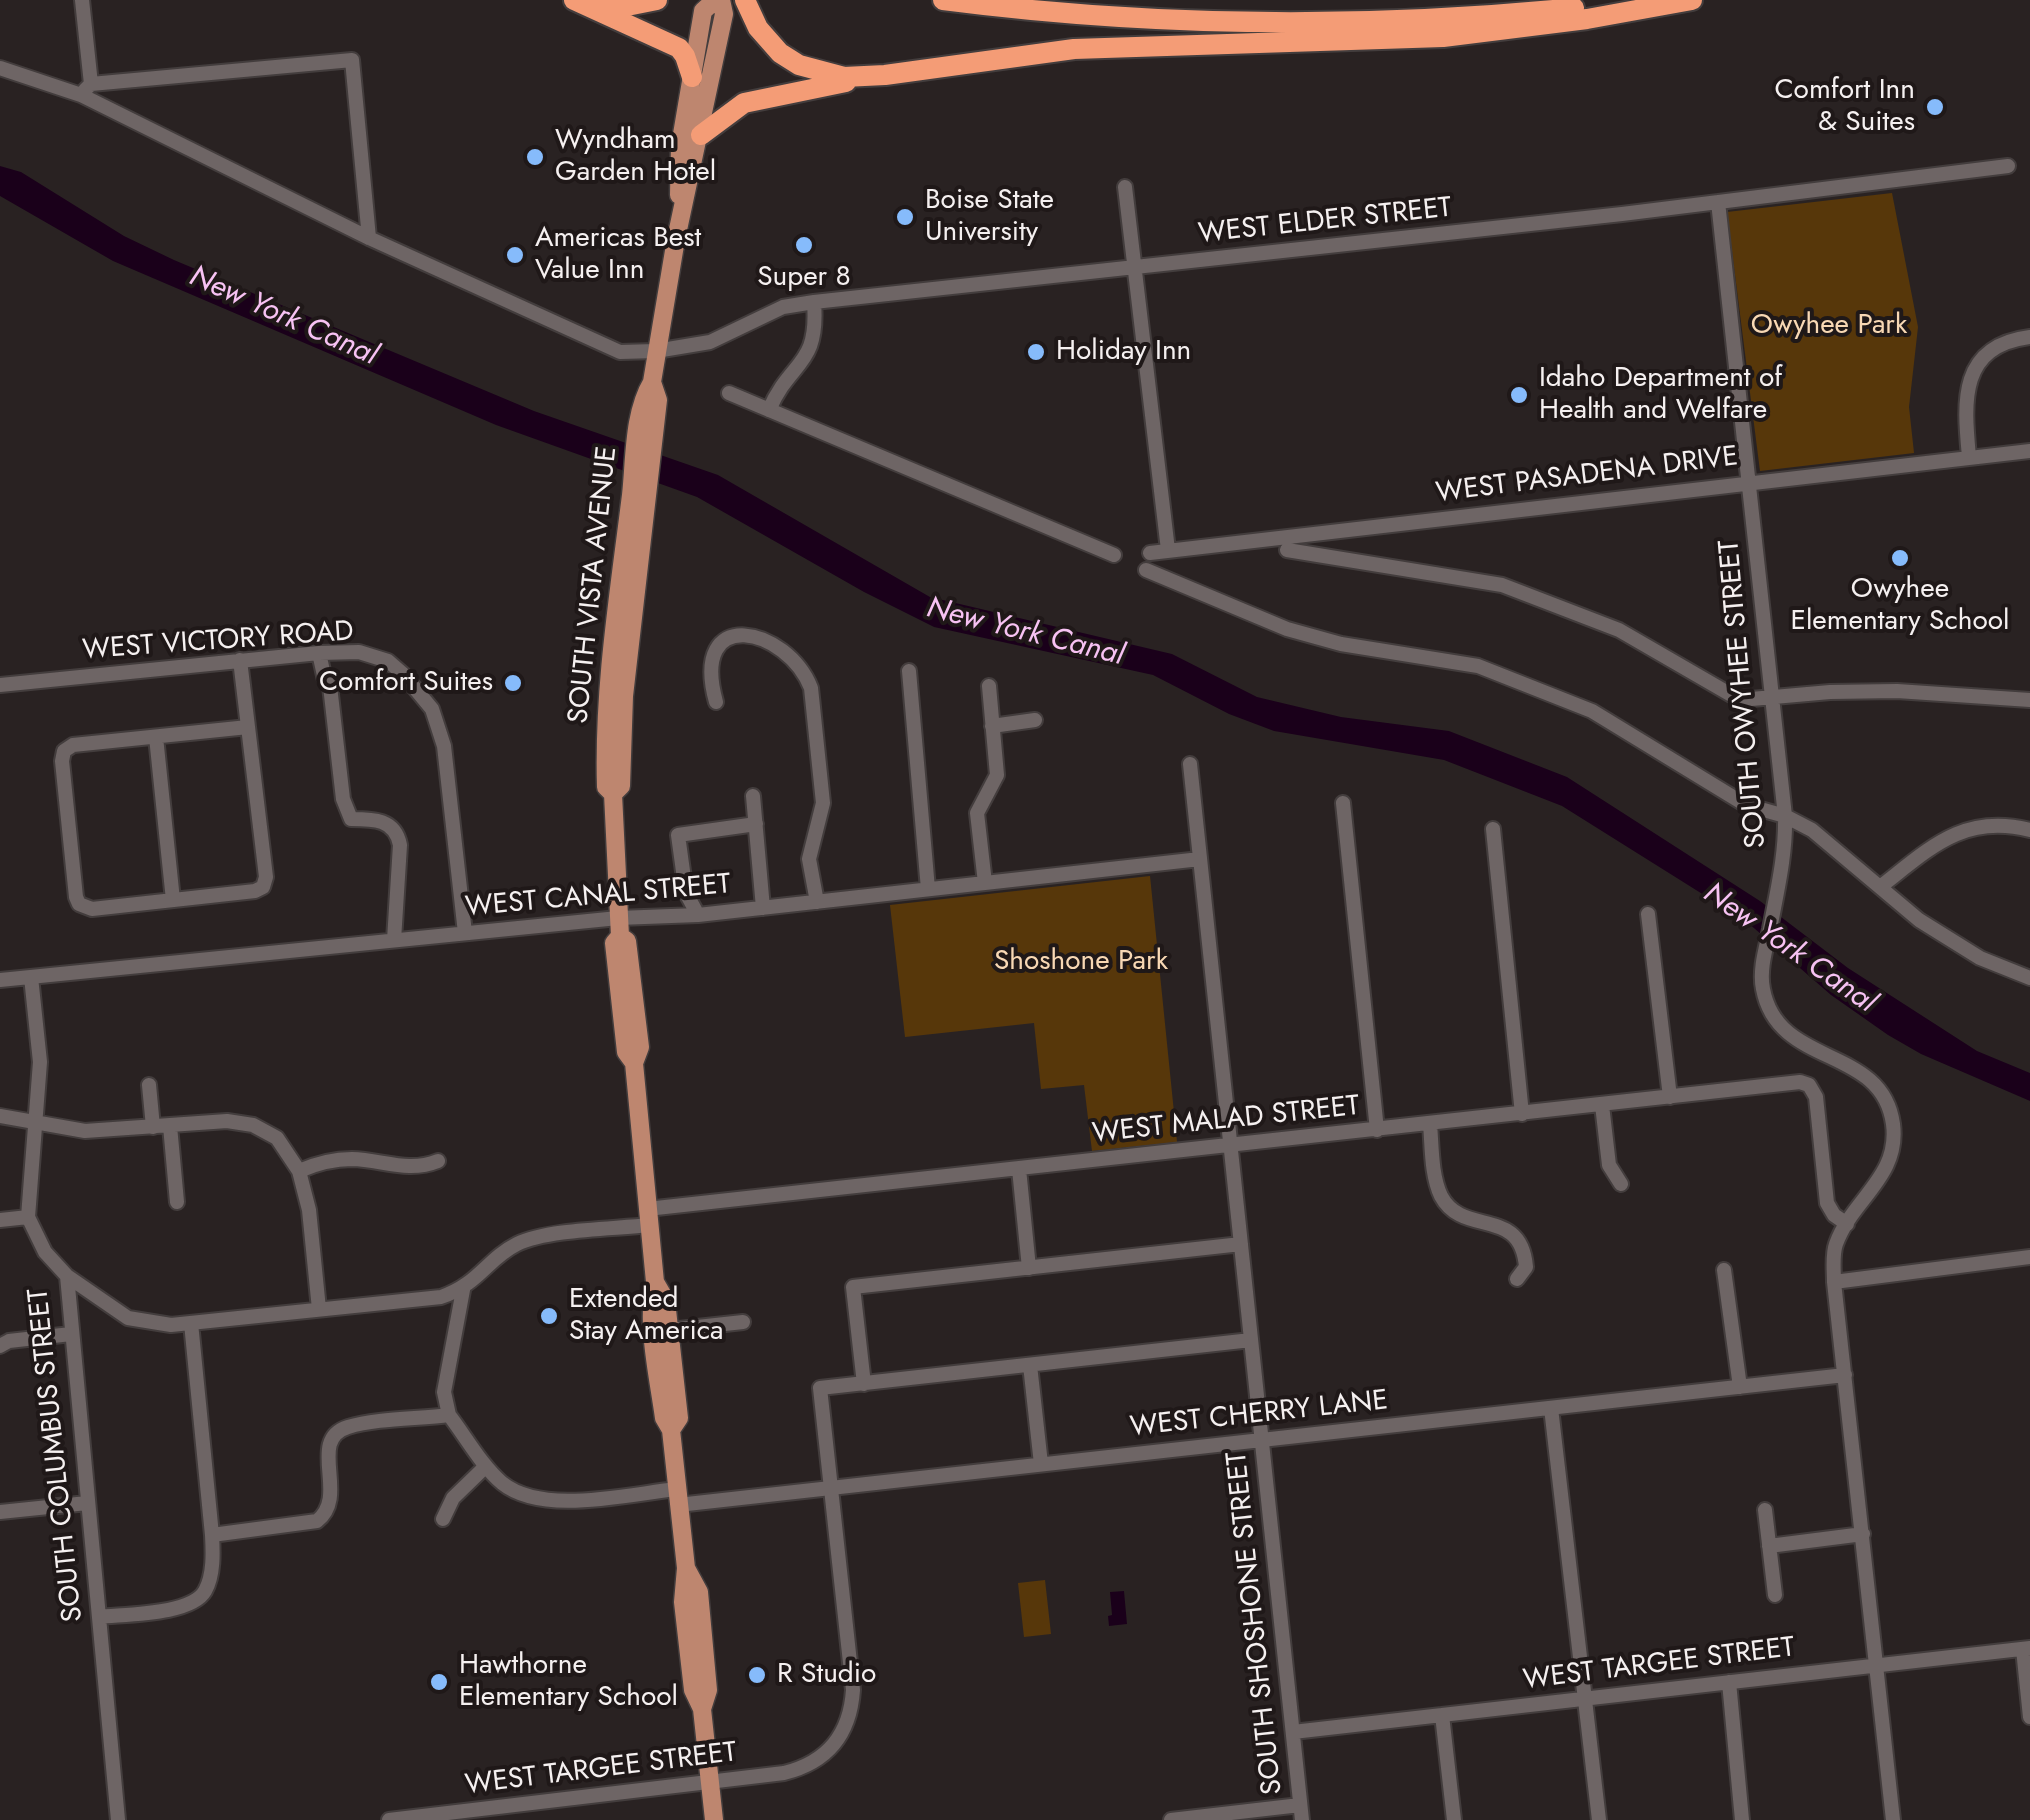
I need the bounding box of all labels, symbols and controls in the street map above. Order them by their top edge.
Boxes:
place label: Comfort Inn & Suites [1774,74,1915,140]
marker: Comfort Inn & Suites [1924,96,1946,118]
place label: Wyndham Garden Hotel [555,124,716,190]
marker: Wyndham Garden Hotel [524,146,546,168]
place label: Boise State University [925,184,1054,250]
street label: WEST ELDER STREET [1197,192,1453,252]
marker: Boise State University [894,206,916,228]
place label: Americas Best Value Inn [535,222,701,288]
marker: Super 8 [793,234,815,256]
marker: Americas Best Value Inn [504,244,526,266]
water label: New York Canal [183,259,383,375]
place label: Super 8 [757,261,851,295]
park label: Owyhee Park [1751,309,1907,343]
place label: Holiday Inn [1056,335,1191,369]
marker: Holiday Inn [1025,341,1047,363]
place label: Idaho Department of Health and Welfare [1539,362,1782,428]
marker: Idaho Department of Health and Welfare [1508,384,1530,406]
street label: WEST PASADENA DRIVE [1434,441,1740,511]
street label: SOUTH VISTA AVENUE [563,445,625,725]
street label: SOUTH OWYHEE STREET [1714,538,1774,850]
marker: Owyhee Elementary School [1889,547,1911,569]
place label: Owyhee Elementary School [1790,573,2010,639]
water label: New York Canal [923,591,1127,675]
street label: WEST VICTORY ROAD [81,616,355,668]
place label: Comfort Suites [319,666,493,700]
marker: Comfort Suites [502,672,524,694]
street label: WEST CANAL STREET [464,869,732,925]
water label: New York Canal [1696,876,1882,1022]
park label: Shoshone Park [994,945,1168,979]
street label: WEST MALAD STREET [1091,1090,1361,1152]
place label: Extended Stay America [569,1283,724,1349]
street label: SOUTH COLUMBUS STREET [23,1287,91,1623]
marker: Extended Stay America [538,1305,560,1327]
street label: WEST CHERRY LANE [1128,1385,1390,1445]
street label: SOUTH SHOSHONE STREET [1221,1450,1291,1796]
street label: WEST TARGEE STREET [1521,1632,1797,1698]
place label: Hawthorne Elementary School [459,1649,678,1715]
place label: R Studio [777,1658,876,1692]
marker: R Studio [746,1664,768,1686]
marker: Hawthorne Elementary School [428,1671,450,1693]
street label: WEST TARGEE STREET [463,1737,739,1803]

